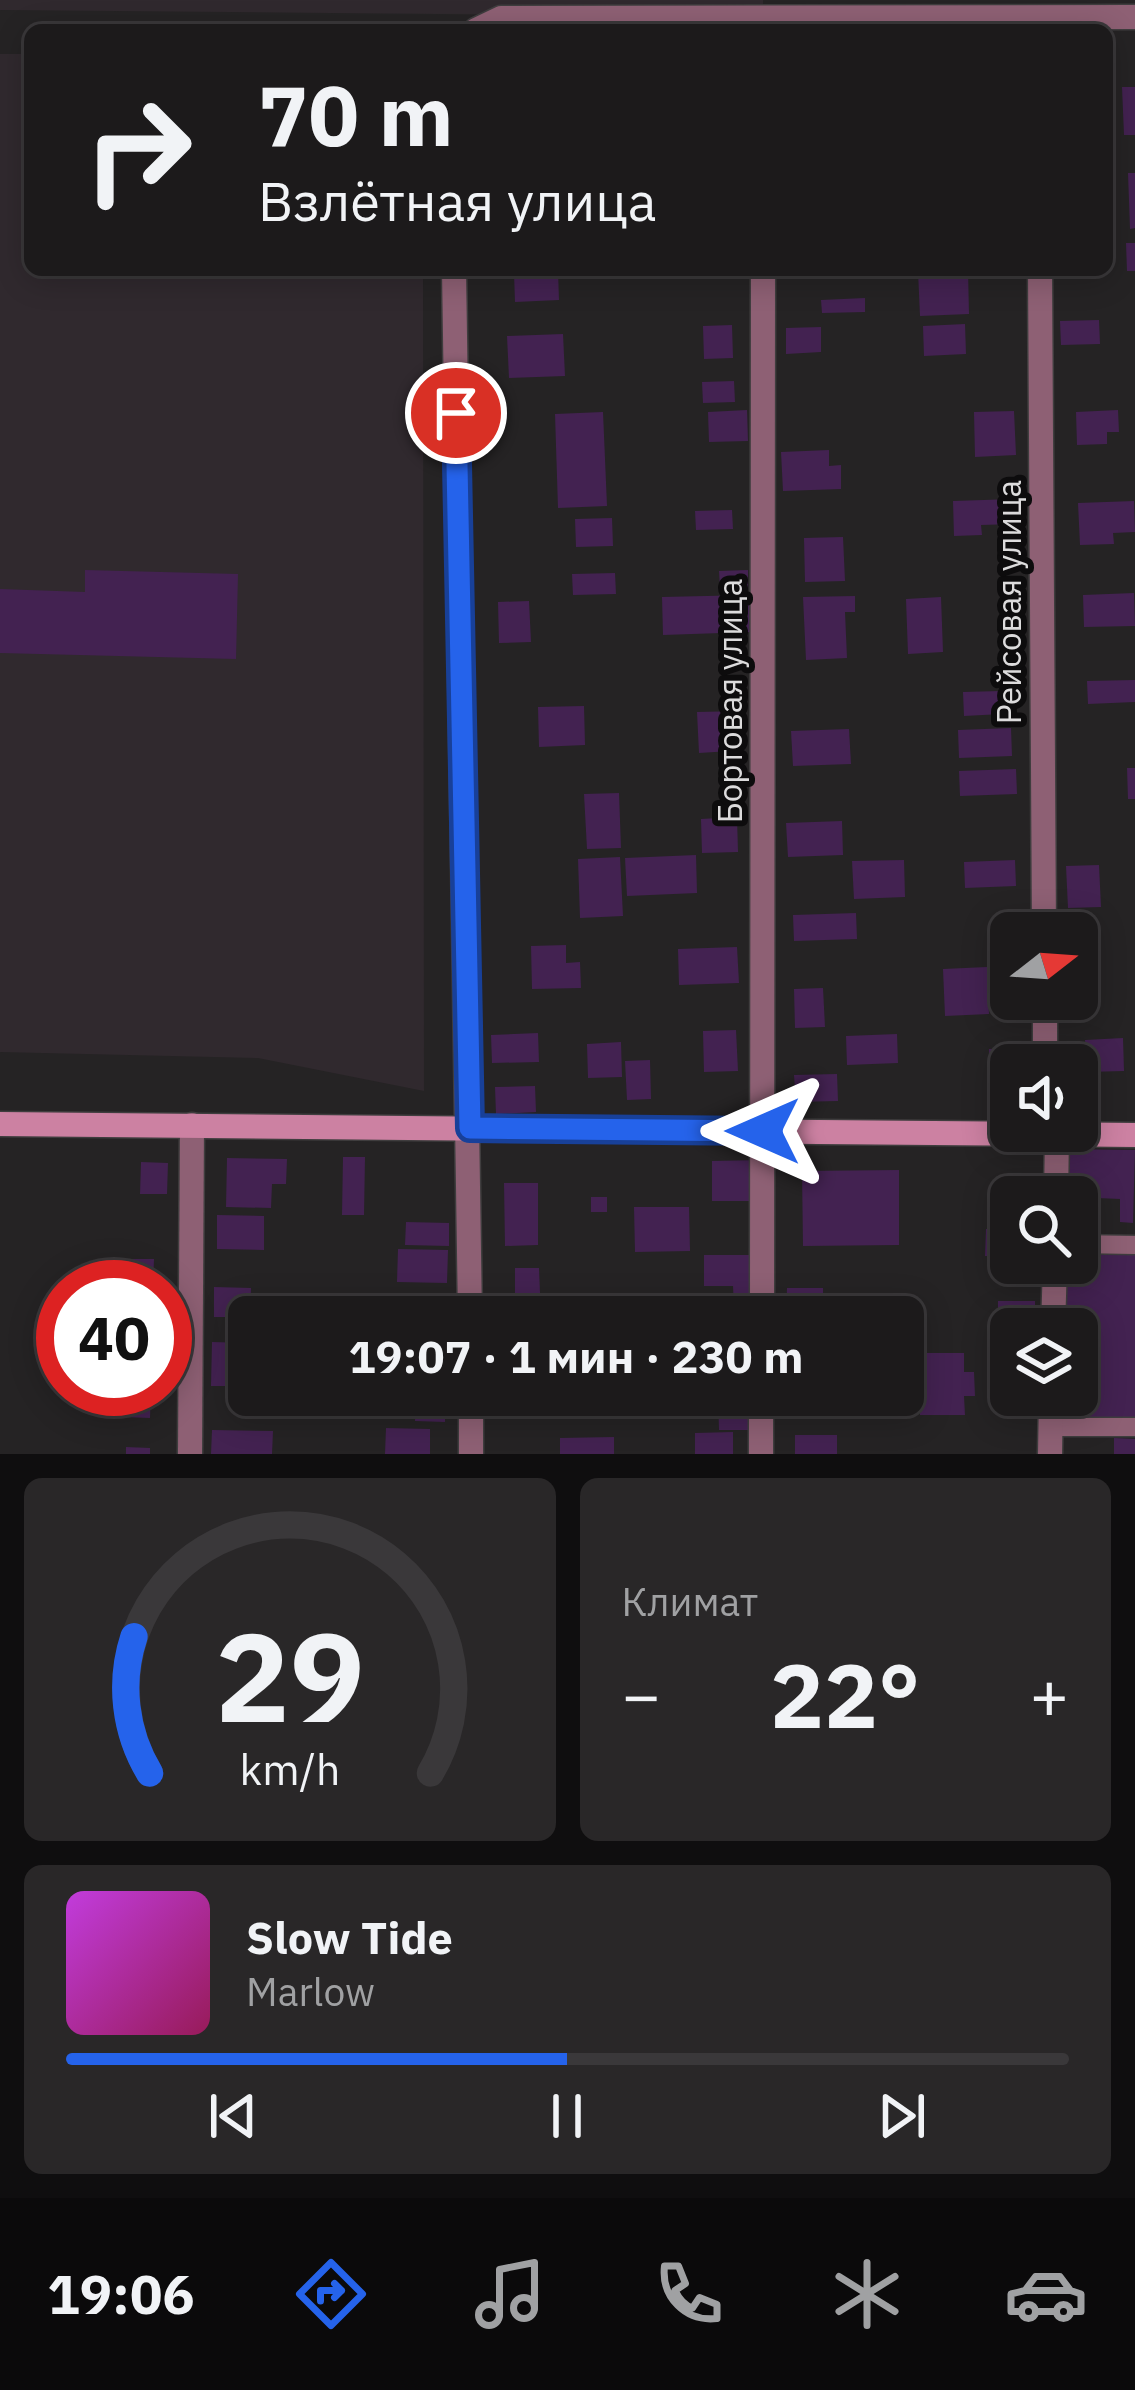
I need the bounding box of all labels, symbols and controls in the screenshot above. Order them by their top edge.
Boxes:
text: 70 m [258,60,454,169]
icon: right [60,72,216,228]
text: Взлётная улица [258,166,657,236]
pin [405,362,507,464]
icon: arrive [423,380,489,446]
street label: Рейсовая улица [987,480,1030,724]
street label: Бортовая улица [708,579,751,823]
north arrow [990,912,1098,1020]
map controls [990,912,1098,1416]
button: sound [990,1044,1098,1152]
position arrow [700,1068,826,1194]
button: search [990,1176,1098,1284]
speed limit sign: 40 [36,1260,192,1416]
button: layers [990,1308,1098,1416]
text: 19:07 · 1 мин · 230 m [349,1327,803,1385]
text: Климат [622,1576,758,1627]
text: 29 [215,1594,365,1756]
text: 22° [770,1636,920,1753]
text: − [622,1651,661,1737]
text: + [1029,1651,1069,1737]
text: km/h [239,1740,340,1796]
text: Slow Tide [246,1908,453,1966]
text: Marlow [246,1966,375,2017]
icon: previous [200,2083,266,2149]
icon: pause [534,2083,600,2149]
icon: next [869,2083,935,2149]
icon: directions [289,2252,373,2336]
icon: music [468,2252,552,2336]
icon: phone [647,2252,731,2336]
icon: climate [825,2252,909,2336]
icon: car [1004,2252,1088,2336]
text: 19:06 [47,2259,195,2329]

